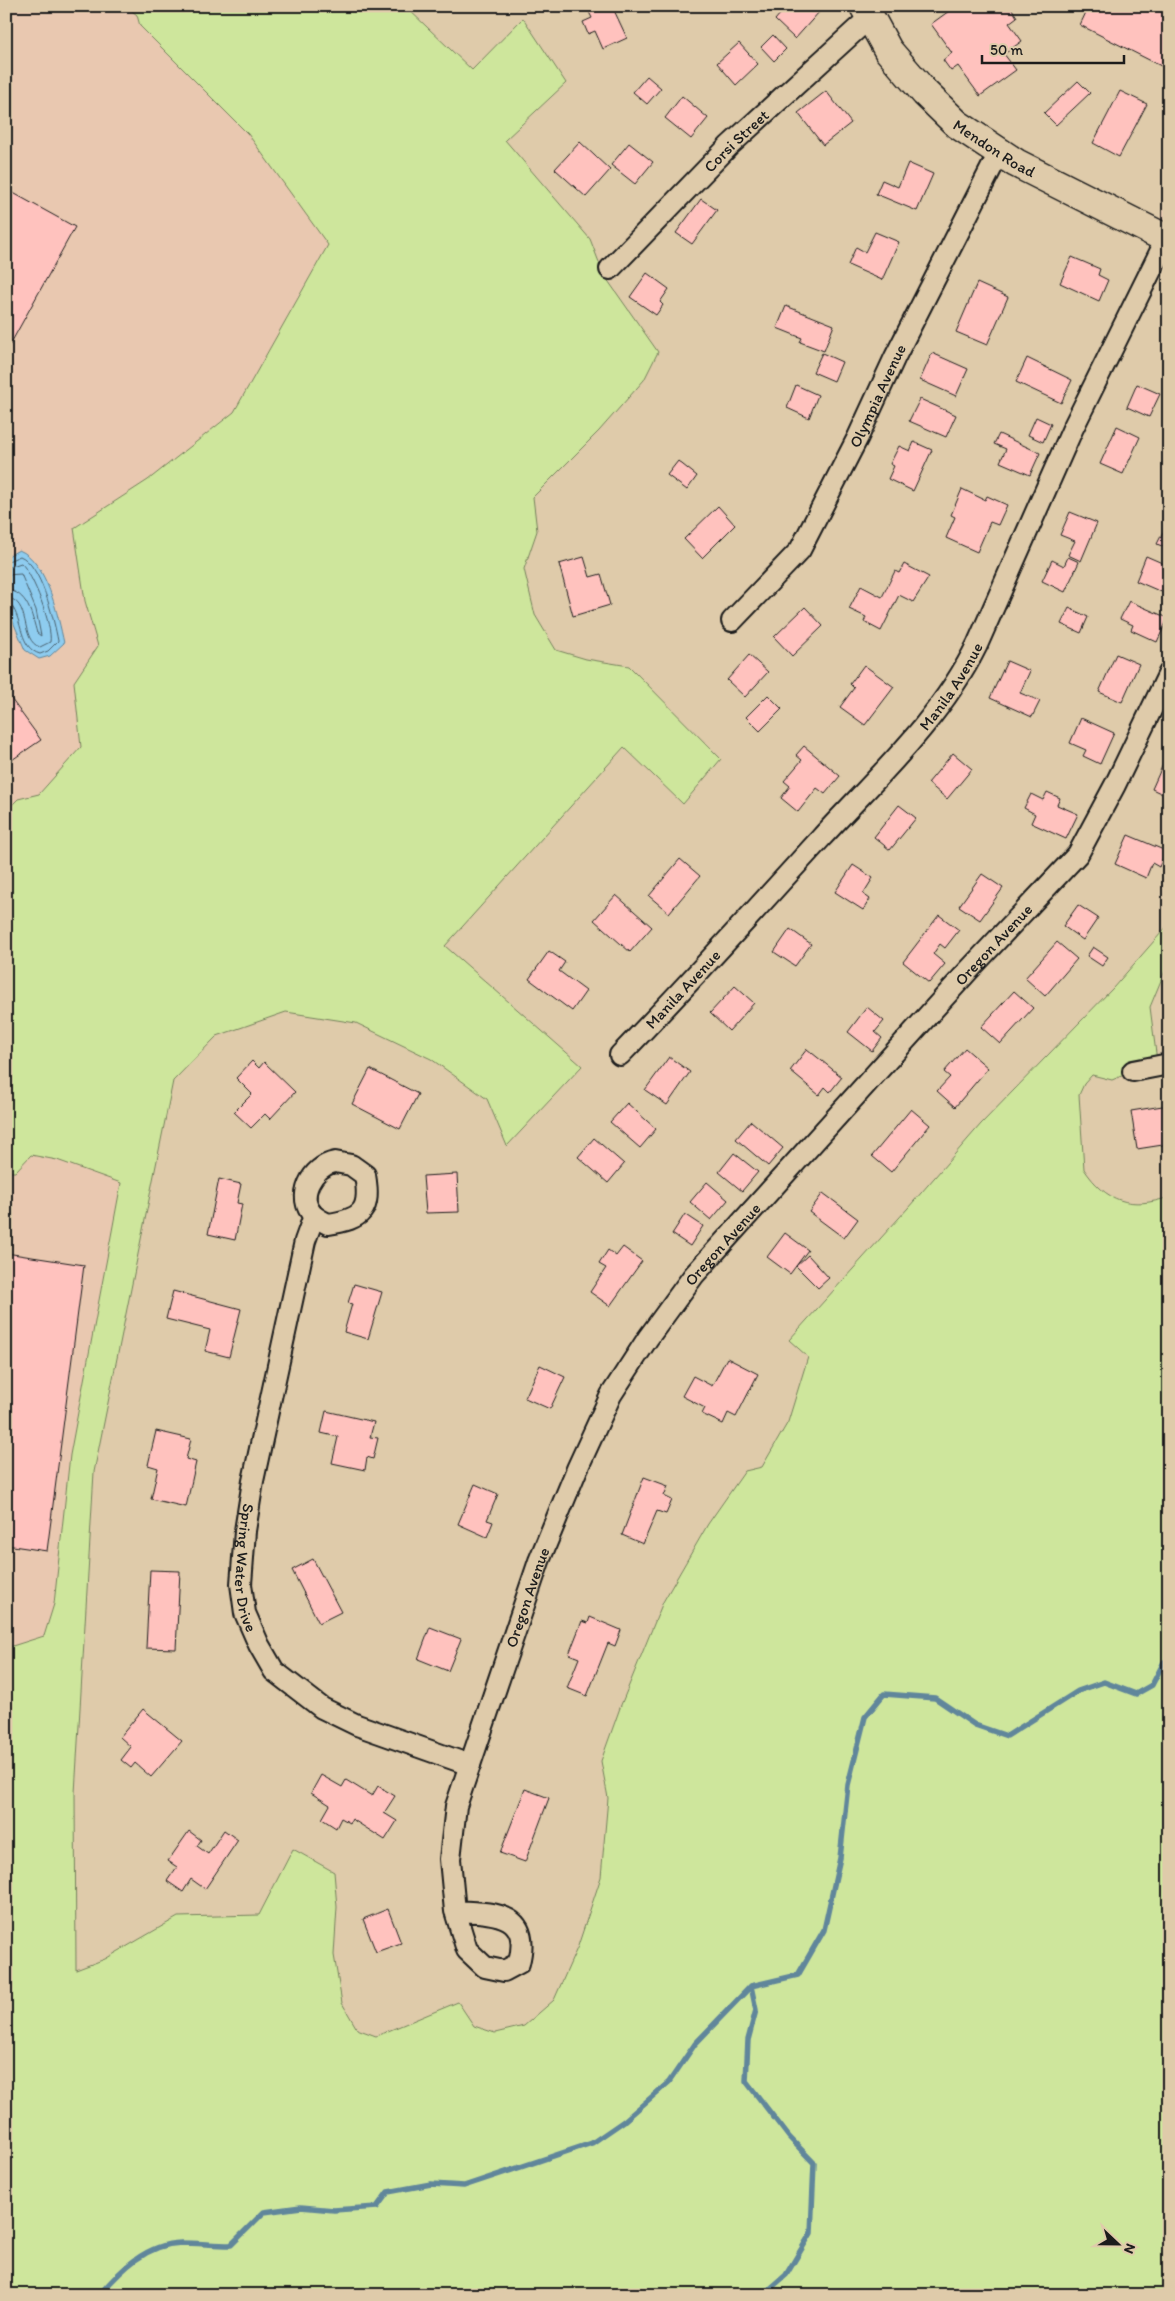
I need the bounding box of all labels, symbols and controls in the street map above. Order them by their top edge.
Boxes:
scale bar [982,32,1125,64]
text: 50 m [990,41,1023,59]
street label: Corsi Street [700,106,773,176]
street label: Mendon Road [950,115,1039,181]
street label: Olympia Avenue [845,341,910,451]
street label: Manila Avenue [915,639,987,734]
street label: Oregon Avenue [951,900,1036,989]
street label: Manila Avenue [641,946,725,1033]
street label: Oregon Avenue [681,1199,765,1289]
street label: Spring Water Drive [231,1502,261,1635]
street label: Oregon Avenue [501,1544,554,1650]
north arrow [1092,2218,1142,2268]
text: N [1120,2241,1139,2256]

